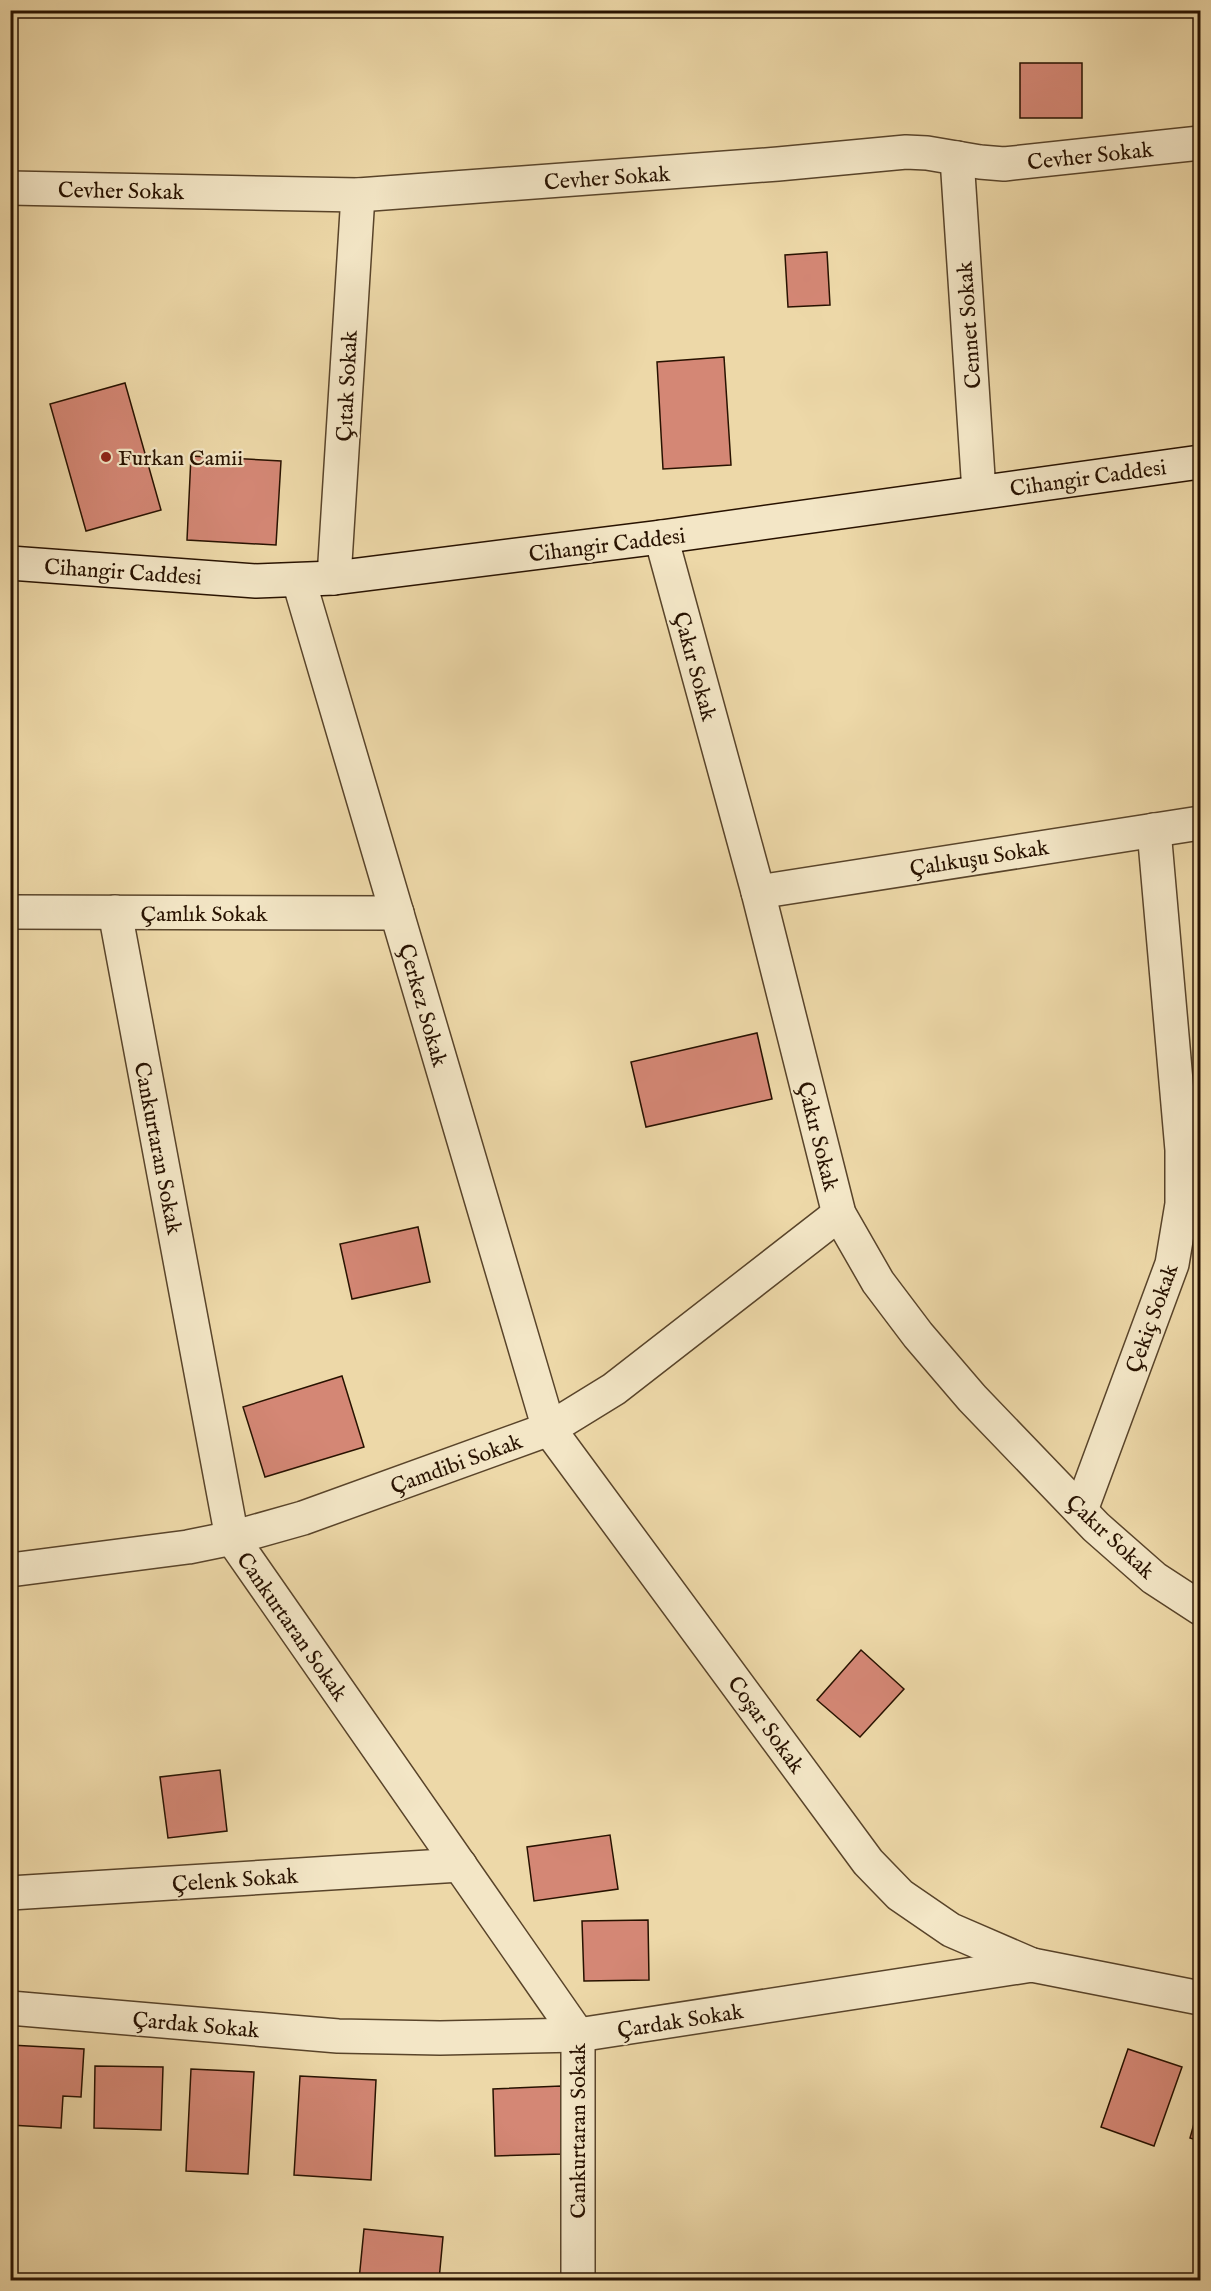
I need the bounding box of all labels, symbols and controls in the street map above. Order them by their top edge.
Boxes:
street label: Cevher Sokak [1026,136,1155,178]
street label: Cevher Sokak [543,161,671,197]
street label: Cevher Sokak [58,177,185,207]
street label: Cennet Sokak [952,260,988,390]
street label: Çıtak Sokak [331,330,365,442]
place label: Furkan Camii [118,445,243,473]
marker: Furkan Camii [99,450,113,464]
street label: Cihangir Caddesi [1008,454,1168,504]
street label: Cihangir Caddesi [527,522,687,569]
street label: Cihangir Caddesi [43,554,203,592]
street label: Çakır Sokak [666,609,722,724]
street label: Çalıkuşu Sokak [908,834,1051,884]
street label: Çamlık Sokak [141,901,268,929]
street label: Çerkez Sokak [391,941,453,1070]
street label: Cankurtaran Sokak [127,1060,188,1237]
street label: Çakır Sokak [790,1079,844,1194]
street label: Çekiç Sokak [1120,1260,1186,1377]
street label: Çamdibi Sokak [387,1428,527,1502]
street label: Çakır Sokak [1059,1489,1160,1586]
street label: Cankurtaran Sokak [230,1547,353,1707]
street label: Coşar Sokak [721,1671,810,1780]
street label: Çelenk Sokak [171,1863,299,1899]
street label: Çardak Sokak [615,1998,746,2046]
street label: Çardak Sokak [131,2007,261,2046]
street label: Cankurtaran Sokak [565,2043,593,2219]

